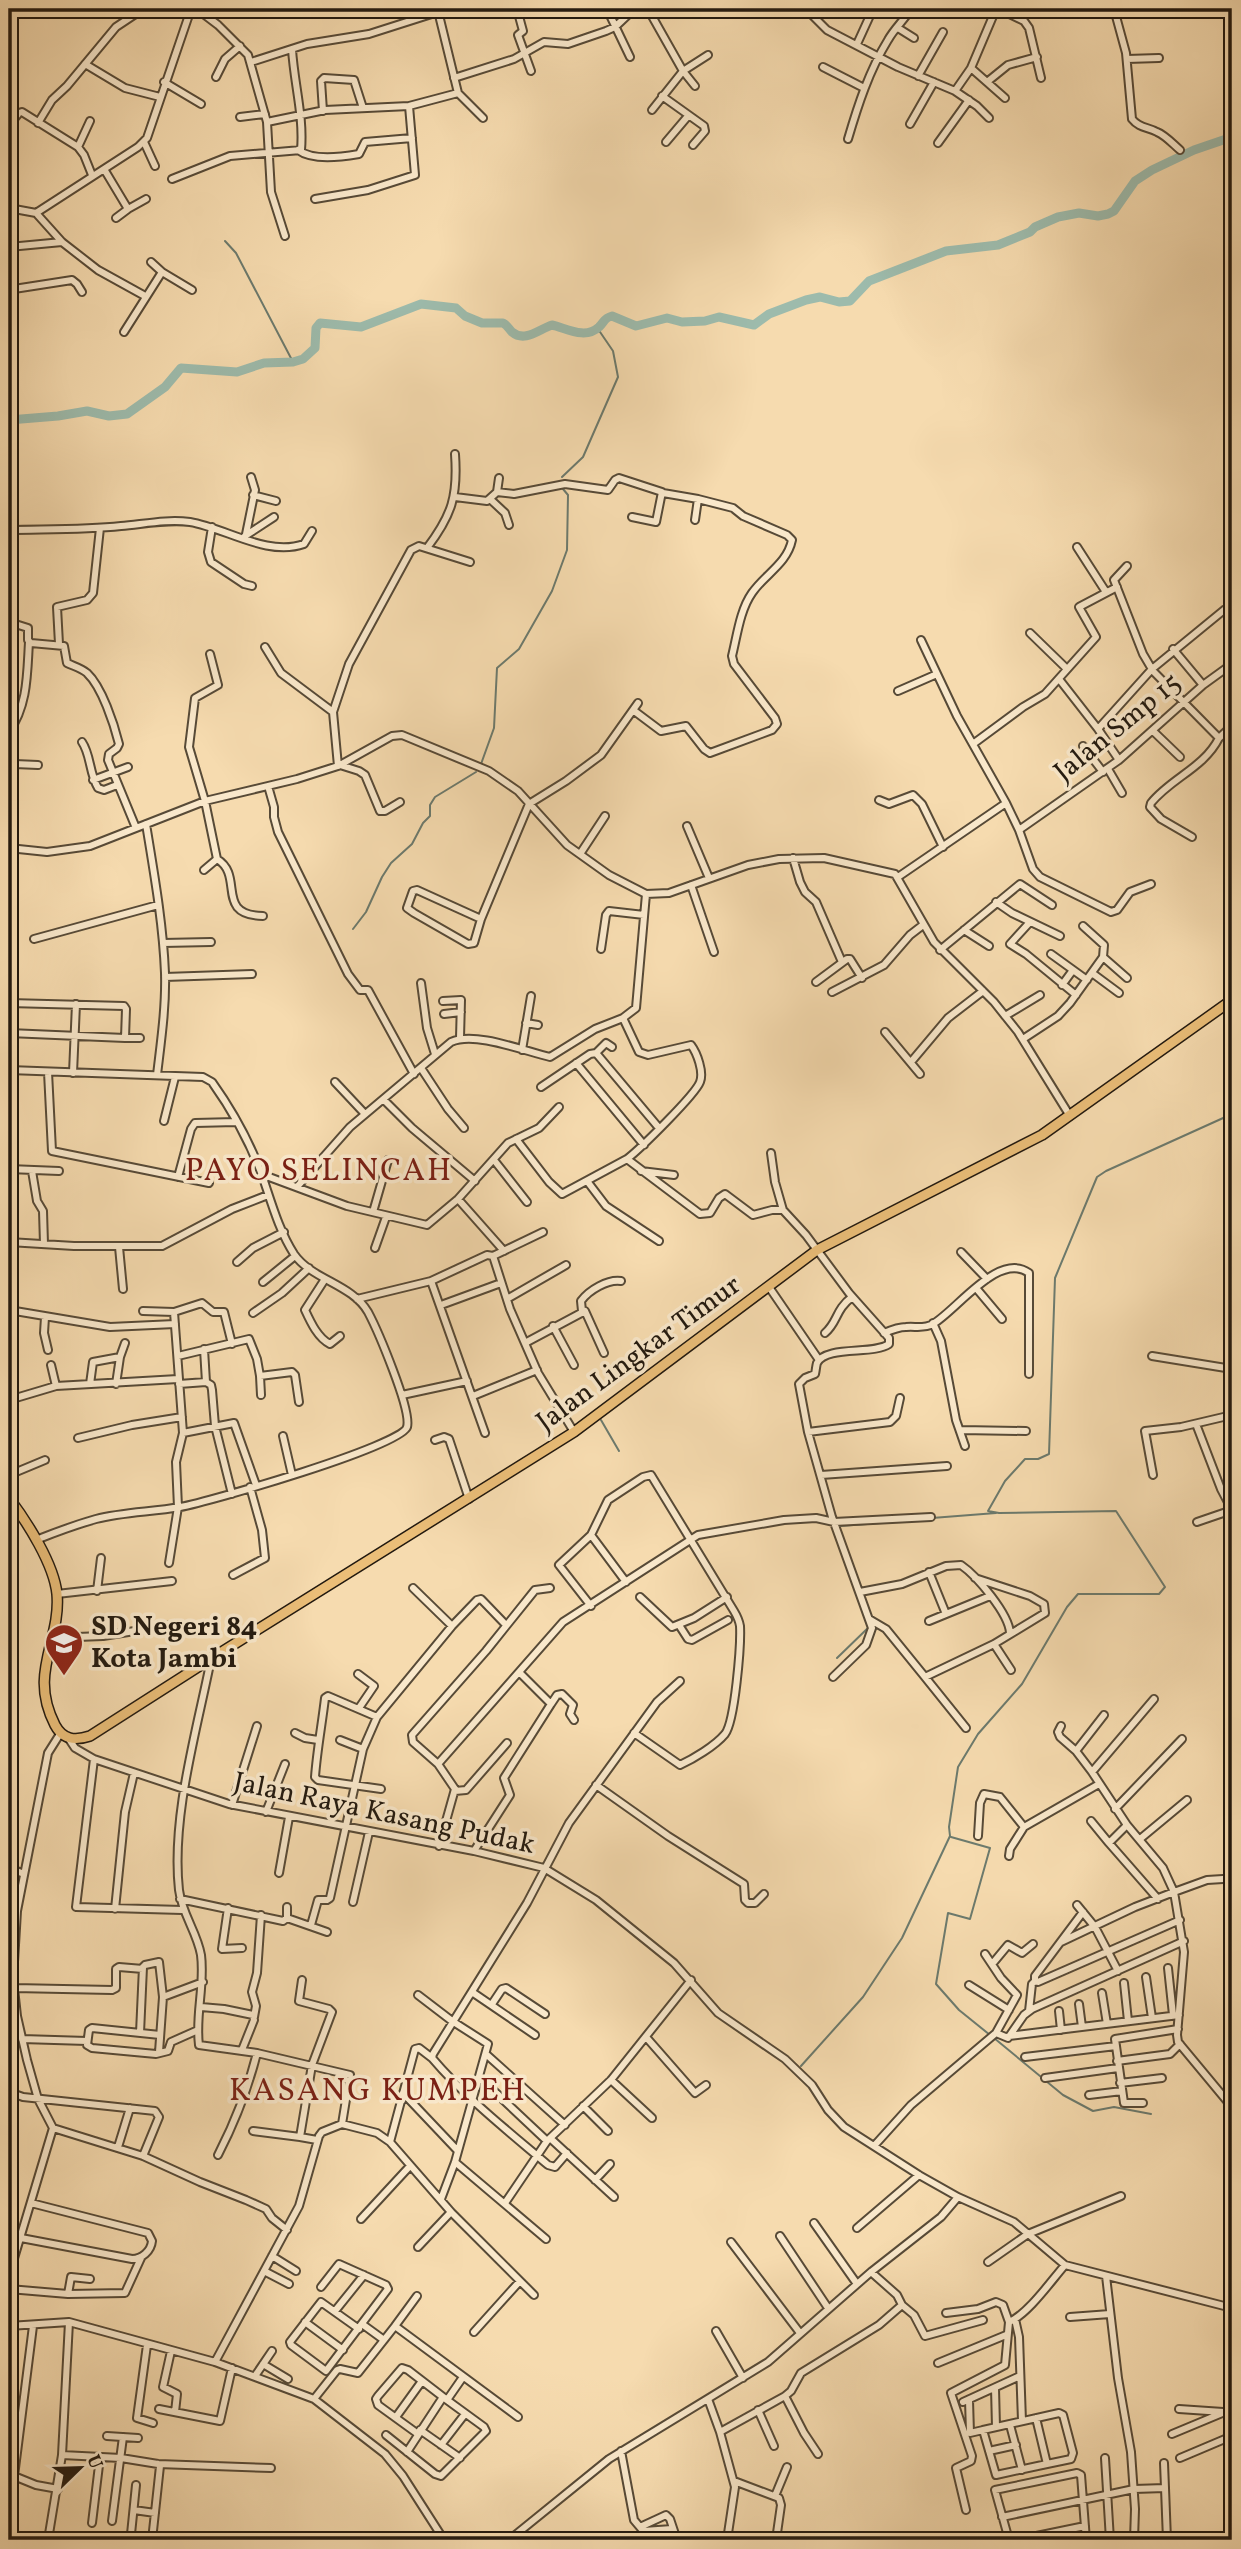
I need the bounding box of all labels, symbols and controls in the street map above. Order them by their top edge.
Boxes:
street label: Jalan Smp 15 [1046,664,1190,792]
district label: PAYO SELINCAH [185,1150,453,1194]
street label: Jalan Lingkar Timur [529,1266,750,1442]
place label: SD Negeri 84 Kota Jambi [91,1608,257,1679]
school or university icon: SD Negeri 84 Kota Jambi [43,1622,85,1677]
street label: Jalan Raya Kasang Pudak [230,1763,538,1865]
district label: KASANG KUMPEH [229,2070,527,2114]
north arrow [46,2434,116,2504]
text: U [79,2451,108,2473]

